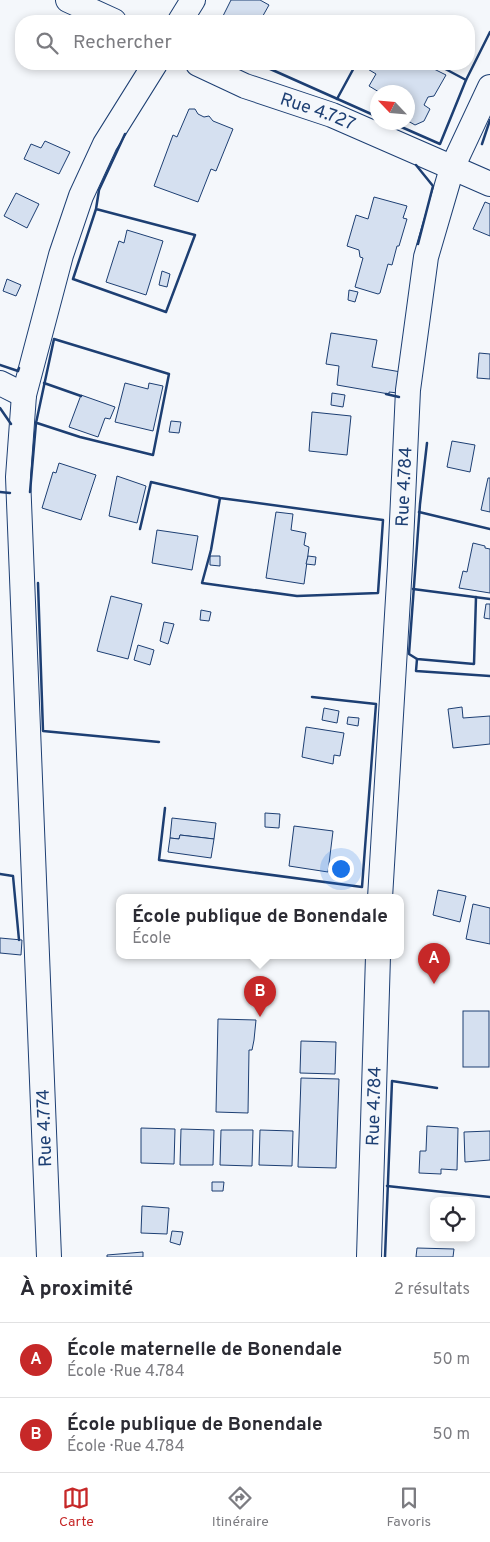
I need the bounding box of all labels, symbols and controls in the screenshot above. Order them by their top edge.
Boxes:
search box [15,15,475,70]
icon: search [33,29,61,57]
text: Rechercher [73,31,172,55]
north arrow [370,85,415,130]
street label: Rue 4.727 [277,88,359,137]
street label: Rue 4.784 [392,446,418,527]
your location [328,856,354,882]
popup [116,894,404,959]
text: École publique de Bonendale [132,905,388,929]
text: École [132,929,171,949]
pin: A [418,943,450,984]
pin: B [244,976,276,1017]
street label: Rue 4.784 [362,1066,388,1147]
street label: Rue 4.774 [33,1089,58,1167]
map controls [430,1197,475,1242]
button: locate [430,1197,475,1242]
text: À proximité [20,1276,133,1303]
text: 2 résultats [394,1280,470,1300]
text: École maternelle de Bonendale [67,1338,342,1362]
text: A [30,1350,42,1370]
text: 50 m [433,1350,470,1370]
text: École · Rue 4.784 [67,1362,185,1382]
text: École publique de Bonendale [67,1413,323,1437]
text: B [30,1425,42,1445]
text: 50 m [433,1425,470,1445]
text: École · Rue 4.784 [67,1437,185,1457]
tab: Carte [59,1484,94,1531]
tab: Itinéraire [212,1484,269,1531]
tab: Favoris [387,1484,431,1531]

